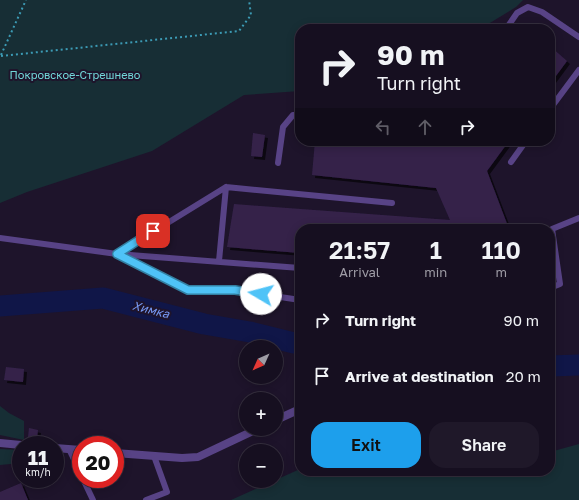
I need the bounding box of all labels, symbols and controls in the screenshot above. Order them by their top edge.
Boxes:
text: 90 m [377,38,444,71]
icon: right [311,40,363,92]
park label: Покровское-Стрешнево [10,68,141,81]
text: Turn right [377,72,461,94]
icon: left [372,116,394,138]
icon: ahead [414,116,436,138]
icon: right [456,116,478,138]
pin [136,214,170,248]
icon: arrive [142,220,164,242]
text: 21:57 [329,235,390,264]
text: 1 [430,235,442,264]
text: 110 [481,235,521,264]
text: Arrival [339,264,380,280]
text: min [424,264,447,280]
text: m [495,264,507,280]
position arrow [240,273,282,315]
water label: Химка [131,298,172,322]
icon: right [311,309,333,331]
text: Turn right [345,311,416,329]
text: 90 m [504,311,539,329]
north arrow [239,340,283,384]
map controls [239,340,283,488]
icon: arrive [311,365,333,387]
text: Arrive at destination [345,367,494,385]
text: 20 m [506,367,541,385]
button: + [239,392,283,436]
button: Exit [311,422,421,468]
button: Share [429,422,539,468]
speed limit sign: 20 [72,436,124,488]
button: − [239,444,283,488]
text: 11 [28,445,48,469]
text: km/h [25,466,51,478]

